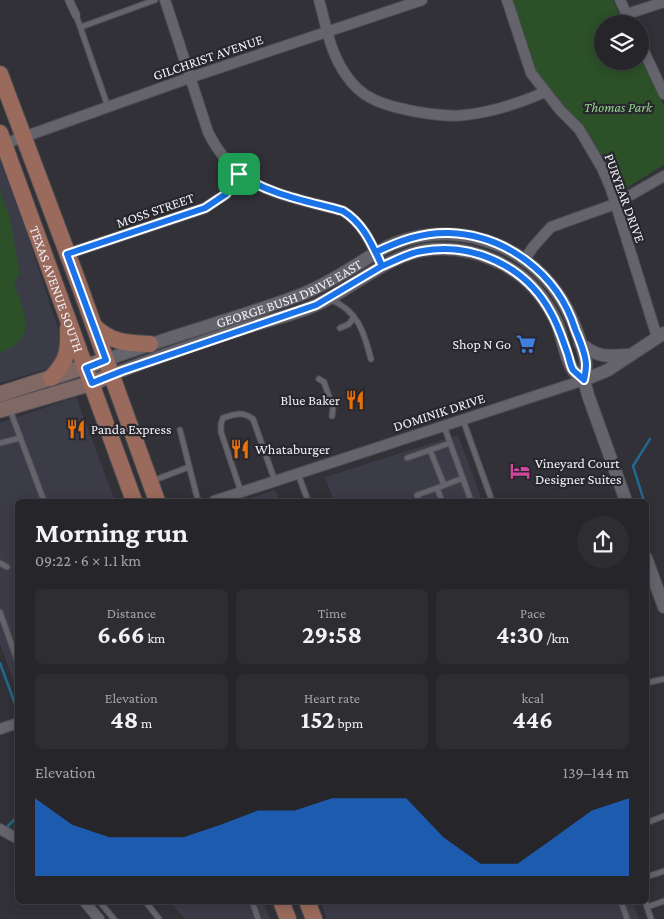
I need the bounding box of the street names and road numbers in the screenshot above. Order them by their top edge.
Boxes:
street label: GILCHRIST AVENUE [151,31,266,83]
street label: PURYEAR DRIVE [601,151,649,245]
street label: MOSS STREET [114,189,196,231]
street label: TEXAS AVENUE SOUTH [26,224,87,354]
street label: GEORGE BUSH DRIVE EAST [214,255,365,331]
street label: DOMINIK DRIVE [391,389,487,434]

